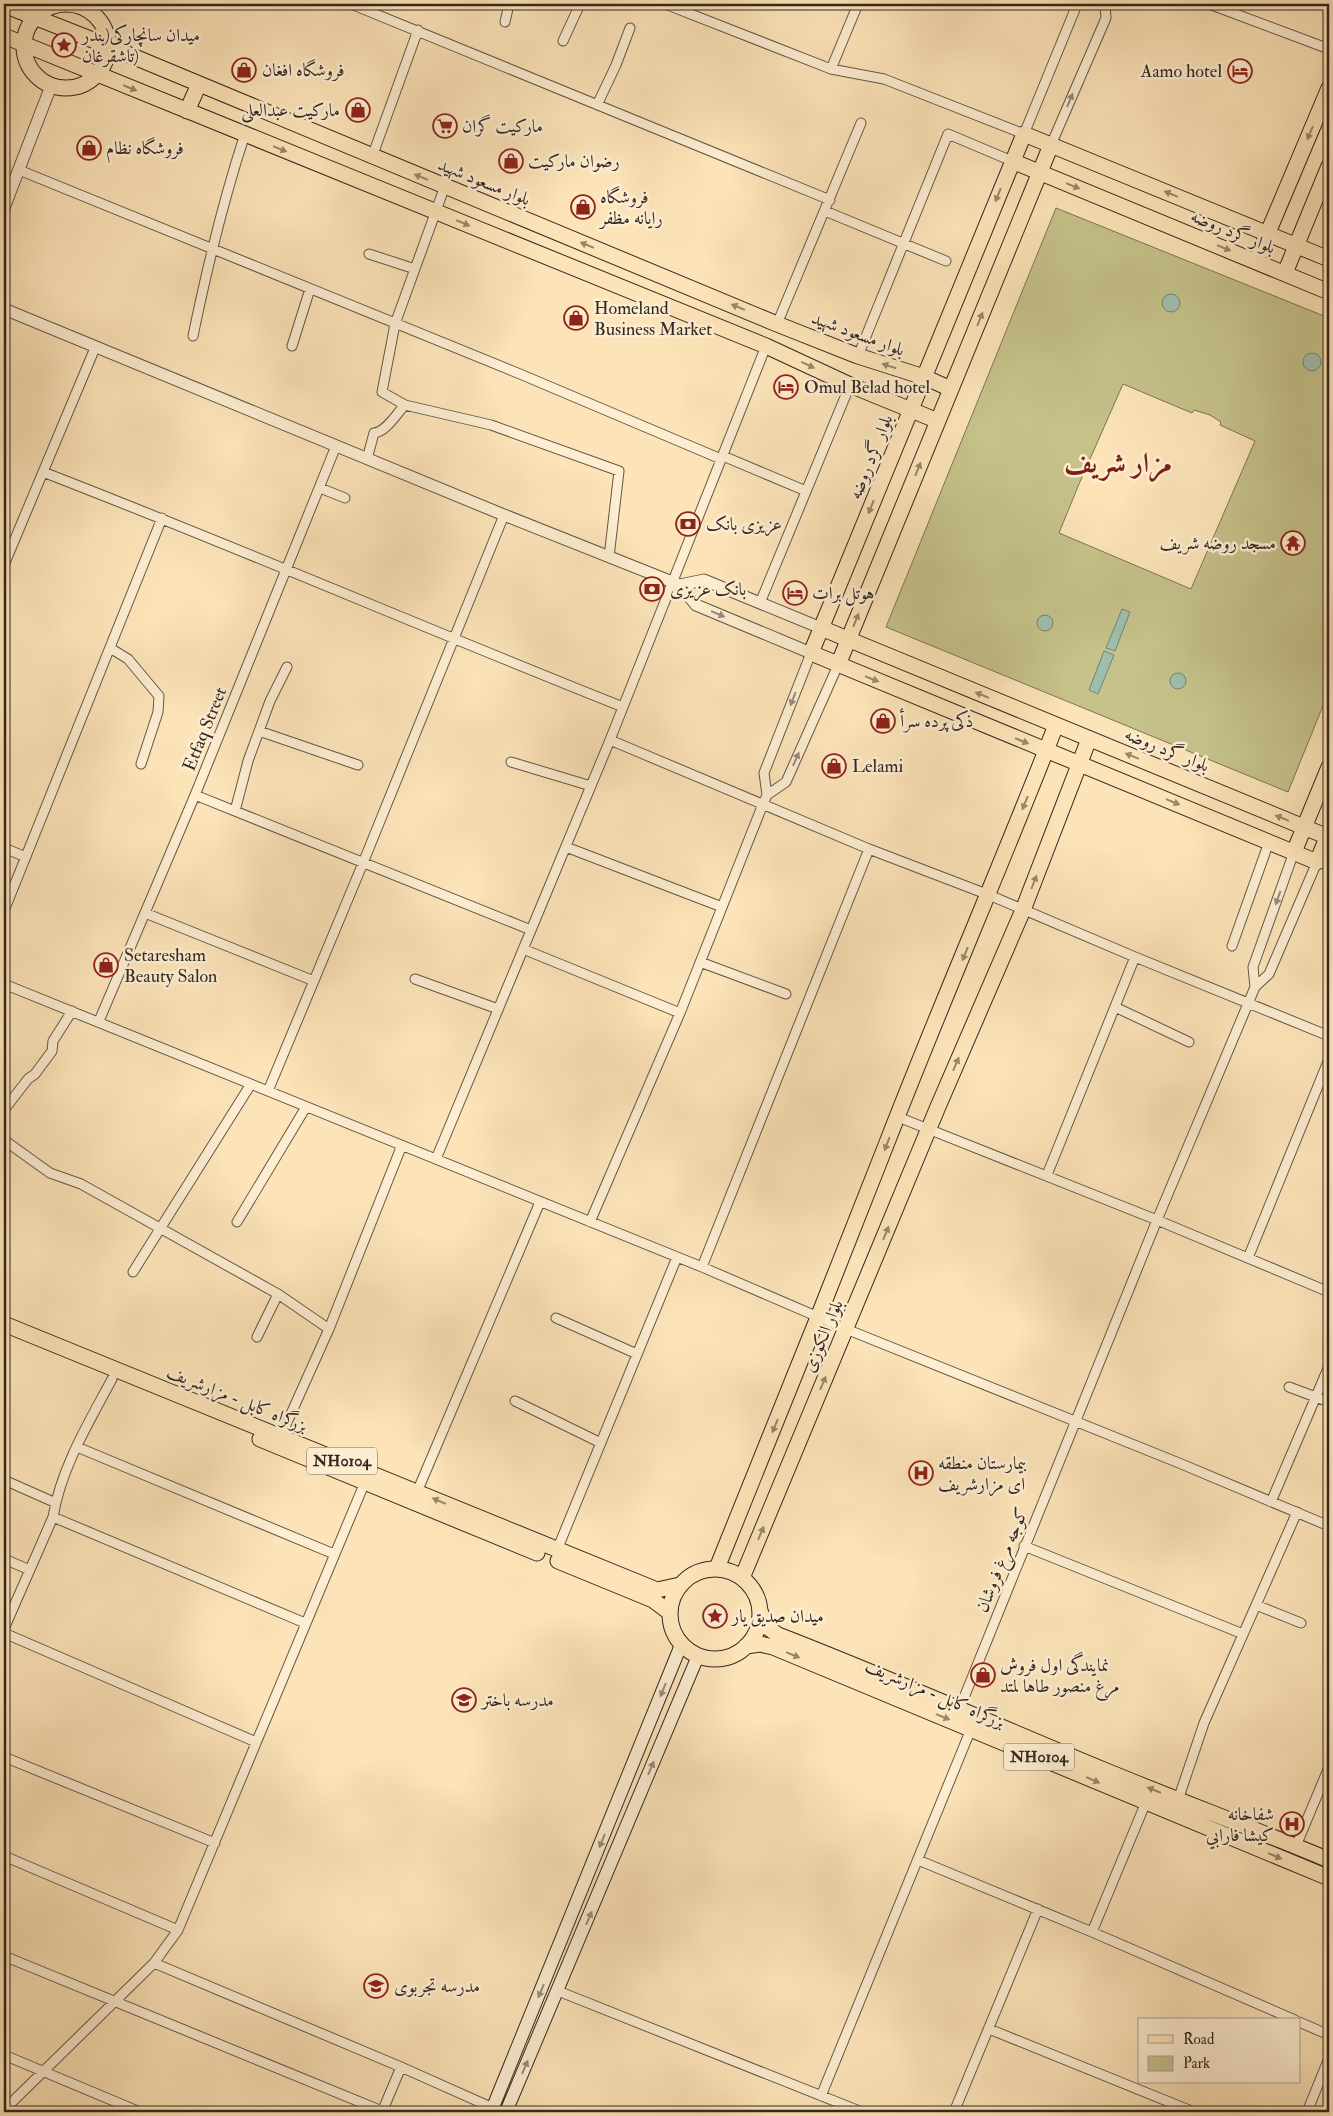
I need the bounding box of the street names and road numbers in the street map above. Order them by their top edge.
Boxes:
street label: بلوار مسعود شهید [434,153,534,211]
street label: بلوار گرد روضه [1187,204,1279,259]
street label: بلوار مسعود شهید [808,306,908,362]
street label: بلوار گرد روضه [843,411,898,503]
street label: Etfaq Street [178,683,232,774]
street label: بلوار گرد روضه [1121,722,1213,777]
street label: بلوار الکوزی [797,1296,849,1376]
street label: بزرگراه کابل - مزارشریف [163,1359,311,1439]
road number: NH0104 [307,1448,377,1474]
street label: كوجه مرغ فروشان [971,1504,1036,1617]
street label: بزرگراه کابل - مزارشریف [861,1653,1009,1735]
road number: NH0104 [1004,1744,1074,1770]

